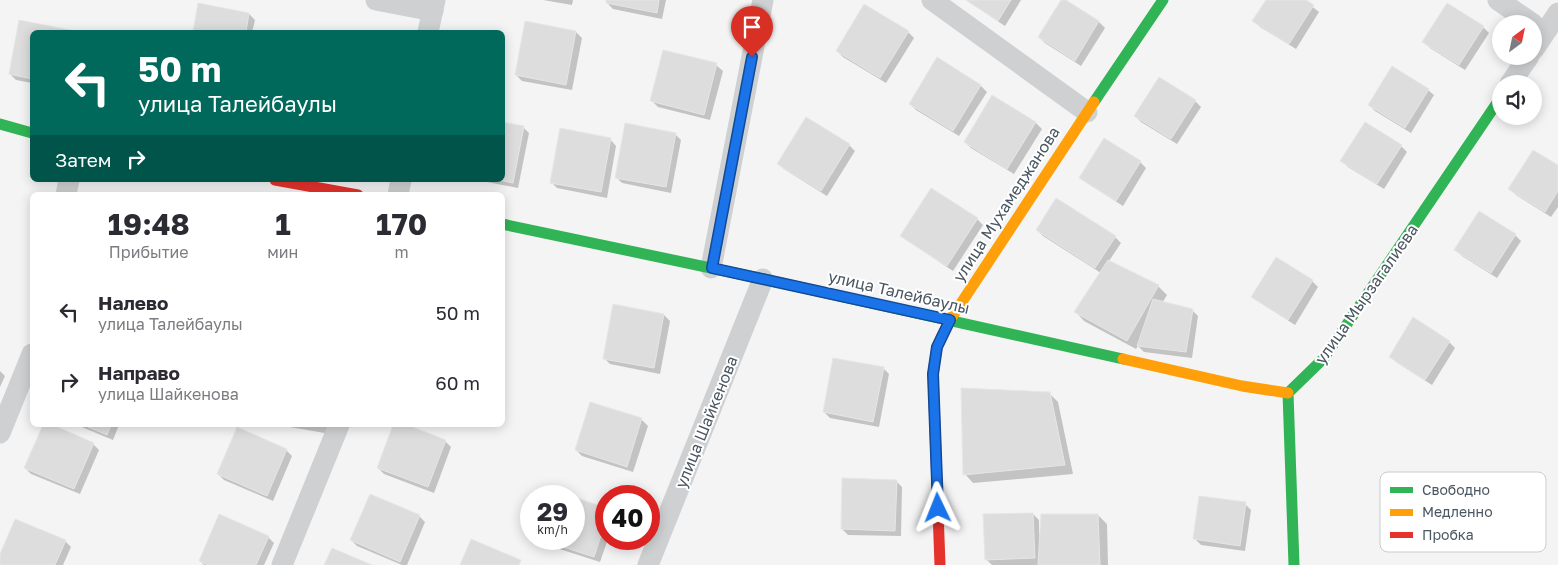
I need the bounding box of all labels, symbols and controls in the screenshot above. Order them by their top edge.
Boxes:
pin [731,6,773,57]
icon: arrive [738,13,766,41]
north arrow [1492,15,1542,65]
map controls [1492,15,1542,125]
text: 50 m [138,48,221,90]
icon: left [55,50,120,115]
button: sound [1492,75,1542,125]
text: улица Талейбаулы [138,90,337,117]
street label: улица Мухамеджанова [948,123,1064,285]
icon: right [122,145,150,173]
text: Затем [55,148,112,171]
text: 19:48 [108,206,190,242]
text: 1 [275,206,291,242]
text: 170 [376,206,427,242]
street label: улица Мырзагалиева [1310,220,1422,368]
text: Прибытие [109,242,189,262]
text: мин [267,242,298,262]
text: m [395,242,409,262]
street label: улица Талейбаулы [826,266,972,318]
text: Налево [98,291,168,314]
icon: left [55,298,83,326]
text: 50 m [436,301,480,324]
text: улица Талейбаулы [98,314,243,334]
street label: улица Шайкенова [670,353,742,491]
text: Направо [98,361,180,384]
icon: right [55,368,83,396]
text: 60 m [435,371,480,394]
text: улица Шайкенова [98,384,239,404]
legend [1380,472,1546,552]
position arrow [911,481,963,533]
text: Свободно [1422,481,1490,498]
speed limit sign: 40 [595,485,660,550]
text: 29 [537,496,568,527]
text: Медленно [1422,503,1493,520]
text: km/h [537,522,568,537]
text: Пробка [1422,526,1474,543]

